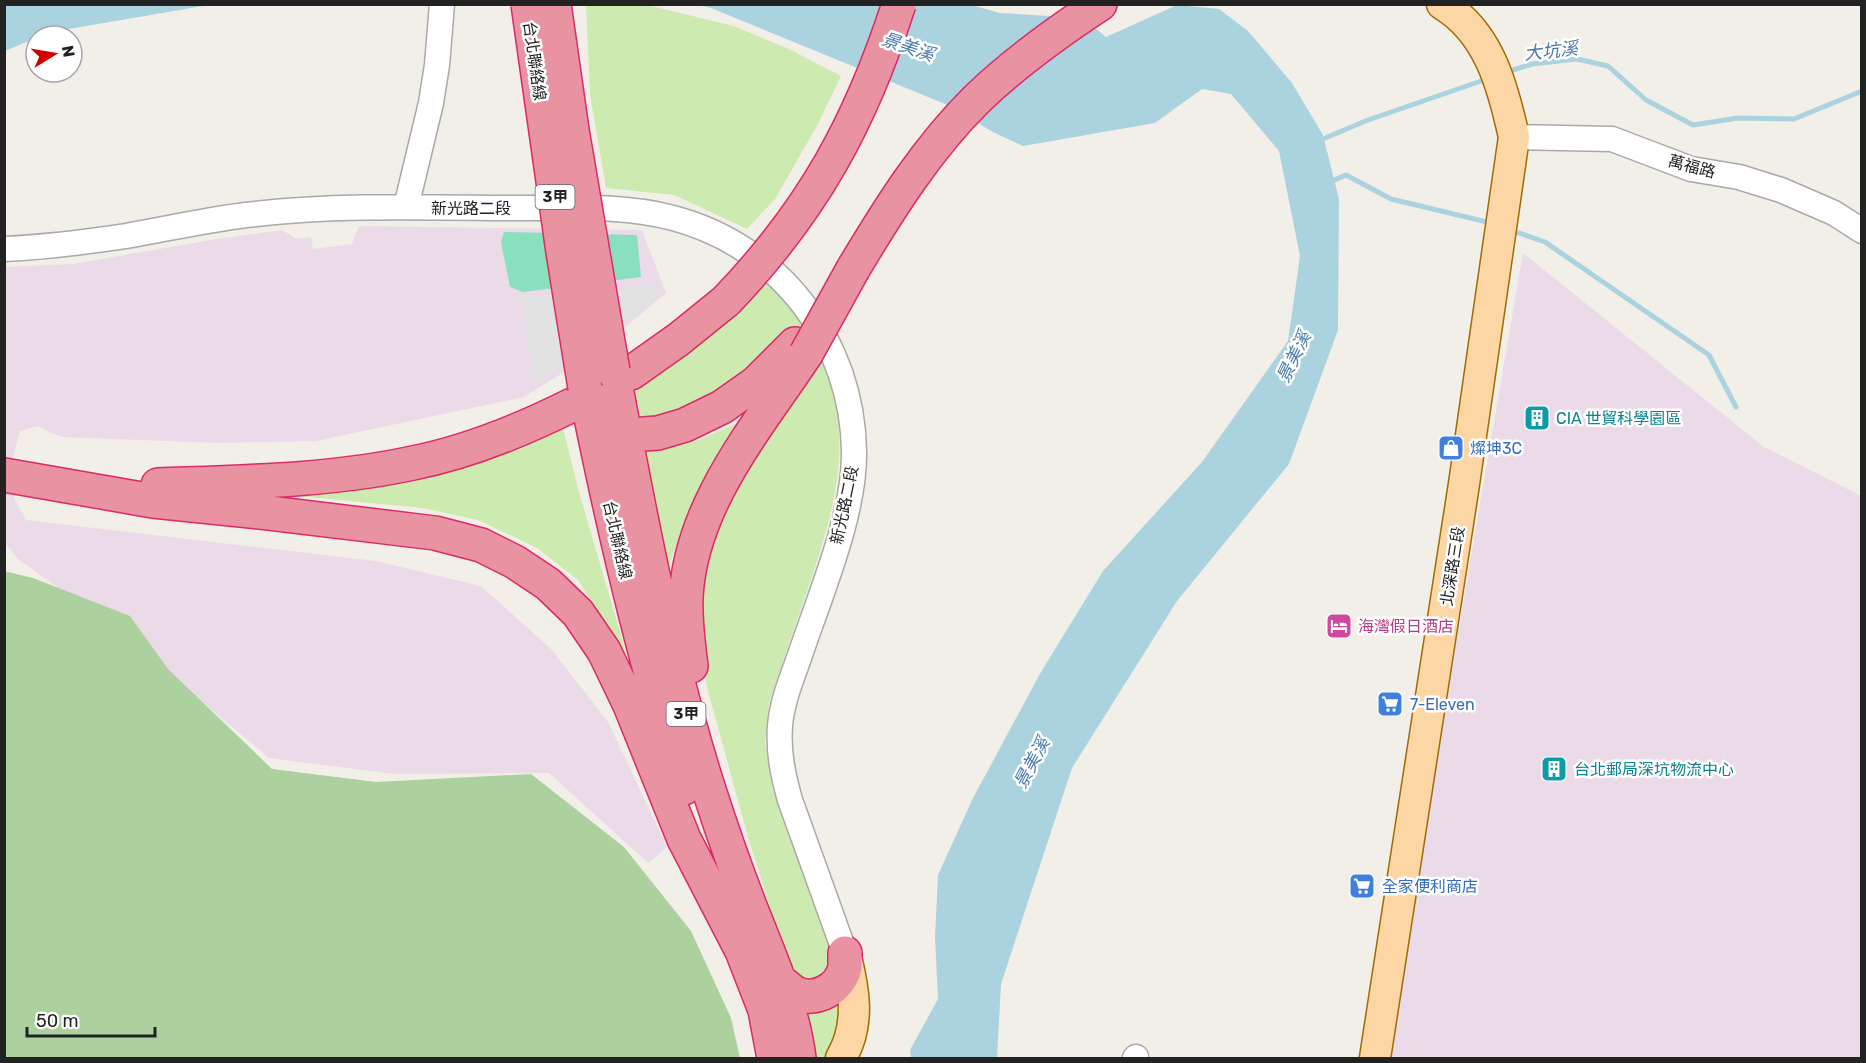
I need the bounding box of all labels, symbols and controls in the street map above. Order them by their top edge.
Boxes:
street label: 台北聯絡線 [520,20,549,102]
north arrow [24,24,84,84]
water label: 景美溪 [879,28,940,67]
water label: 大坑溪 [1523,37,1582,65]
text: N [58,44,79,59]
street label: 萬福路 [1666,151,1718,182]
road number: 3甲 [536,185,574,209]
street label: 新光路二段 [431,199,511,218]
water label: 景美溪 [1272,325,1317,386]
building icon: CIA 世貿科學園區 [1522,403,1552,433]
place label: CIA 世貿科學園區 [1556,409,1681,428]
shop icon: 燦坤3C [1436,433,1466,463]
place label: 燦坤3C [1470,439,1522,458]
street label: 新光路二段 [827,464,862,546]
street label: 台北聯絡線 [599,499,636,581]
street label: 北深路三段 [1437,525,1468,607]
hotel icon: 海灣假日酒店 [1324,611,1354,641]
place label: 海灣假日酒店 [1358,617,1454,636]
supermarket icon: 7-Eleven [1375,689,1405,719]
place label: 7-Eleven [1410,695,1475,714]
road number: 3甲 [666,702,706,726]
water label: 景美溪 [1010,731,1056,792]
building icon: 台北郵局深坑物流中心 [1539,754,1569,784]
place label: 台北郵局深坑物流中心 [1574,760,1734,779]
supermarket icon: 全家便利商店 [1347,871,1377,901]
place label: 全家便利商店 [1382,877,1478,896]
scale bar [27,1000,154,1038]
text: 50 m [36,1010,79,1032]

